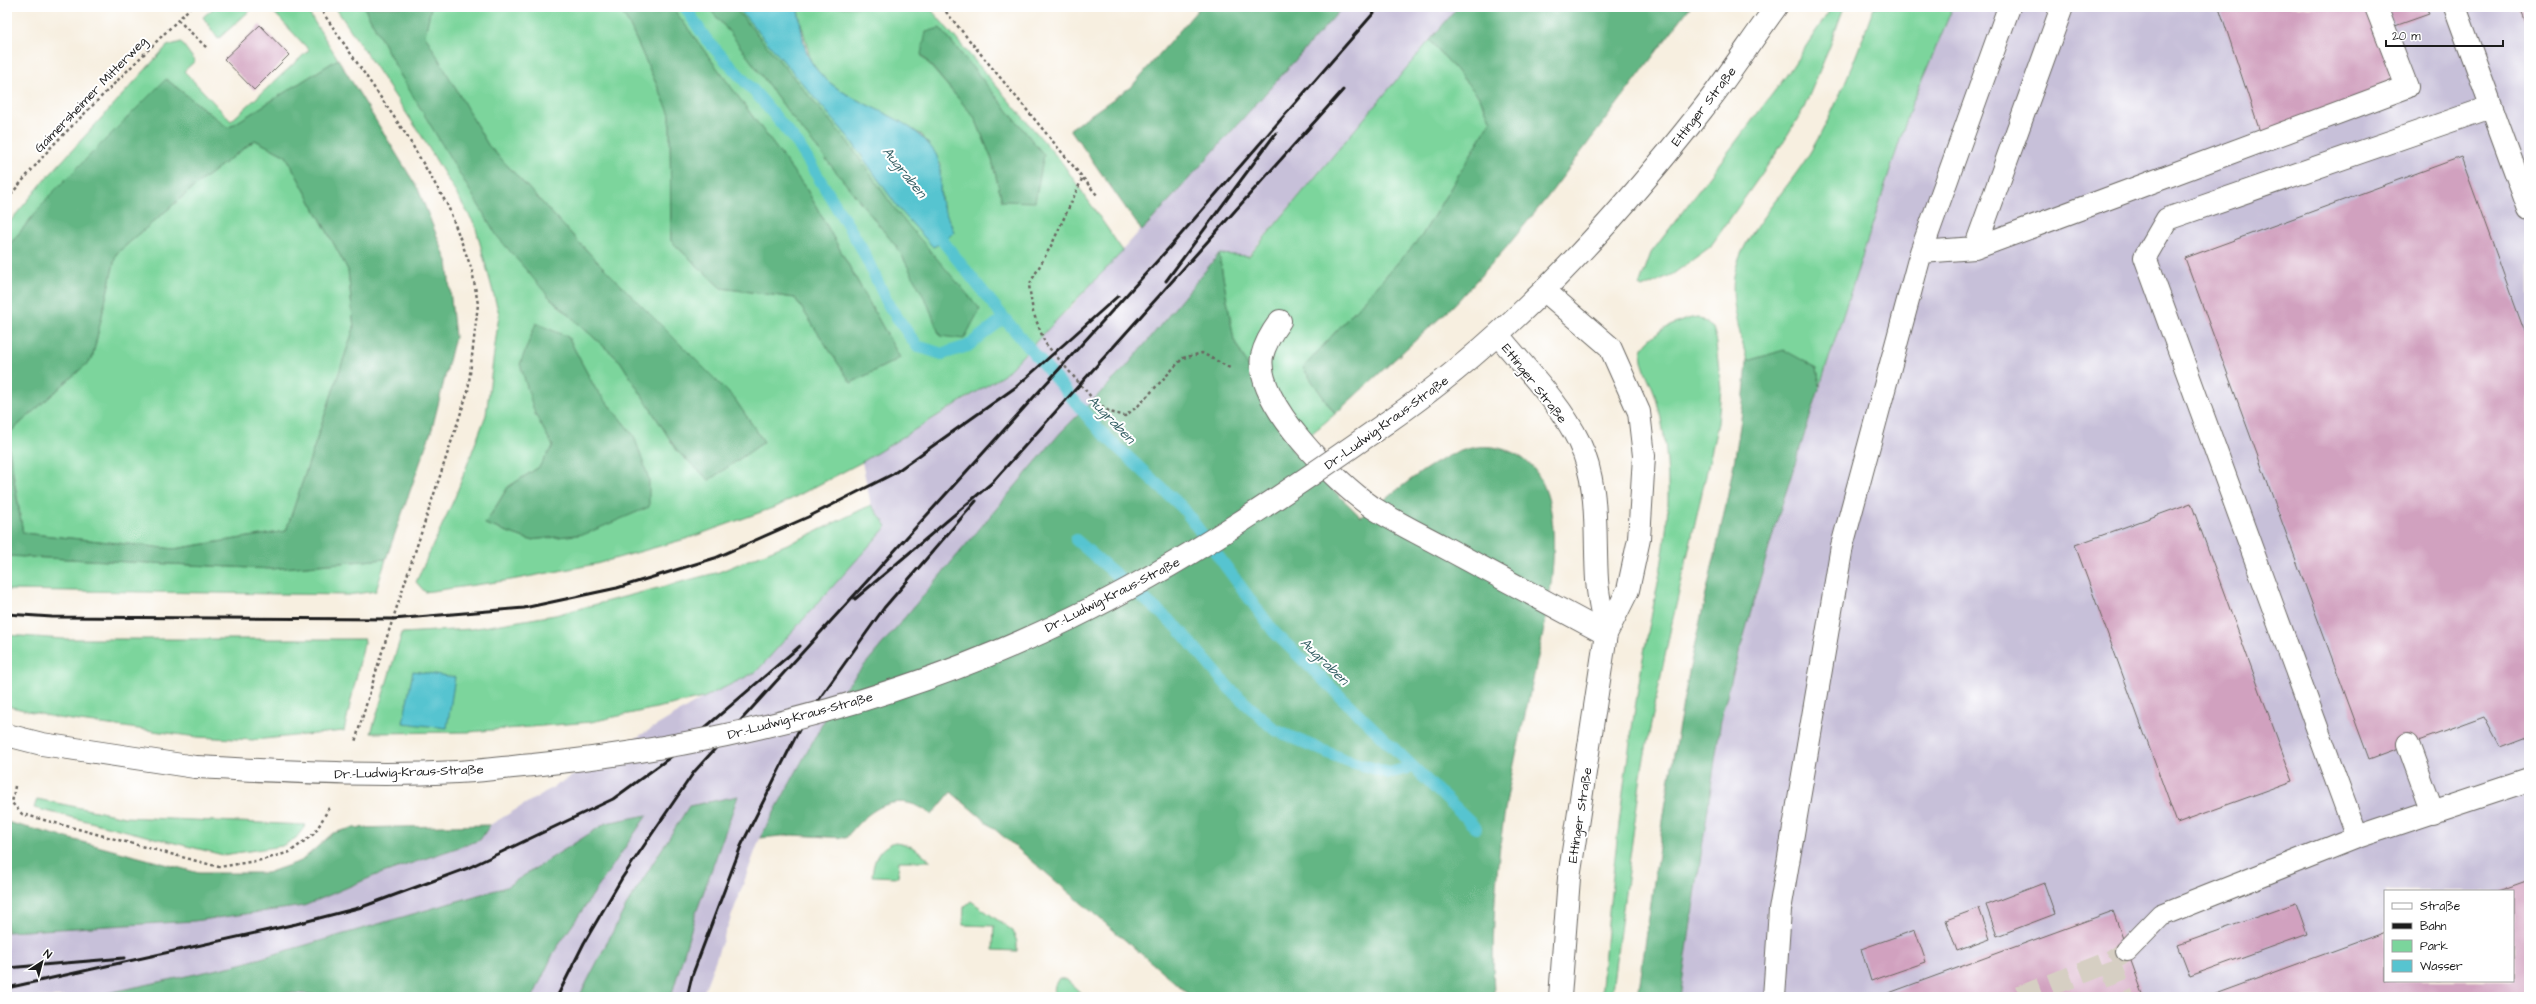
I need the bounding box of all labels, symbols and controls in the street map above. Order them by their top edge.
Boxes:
scale bar [2386,22,2503,48]
text: 20 m [2392,28,2421,45]
street label: Gaimersheimer Mitterweg [30,32,152,157]
street label: Ettinger Straße [1667,63,1741,151]
water label: Augraben [877,143,932,203]
street label: Ettinger Straße [1497,340,1571,428]
street label: Dr.-Ludwig-Kraus-Straße [1321,372,1453,475]
water label: Augraben [1083,391,1140,449]
street label: Dr.-Ludwig-Kraus-Straße [1042,553,1184,638]
water label: Augraben [1296,633,1354,691]
street label: Dr.-Ludwig-Kraus-Straße [726,688,875,745]
street label: Dr.-Ludwig-Kraus-Straße [334,760,484,785]
street label: Ettinger Straße [1564,766,1597,864]
legend [2384,890,2514,982]
text: Straße [2420,898,2461,915]
text: Bahn [2420,918,2447,935]
text: Park [2420,938,2448,955]
north arrow [22,942,62,982]
text: N [40,946,55,962]
text: Wasser [2420,958,2463,975]

